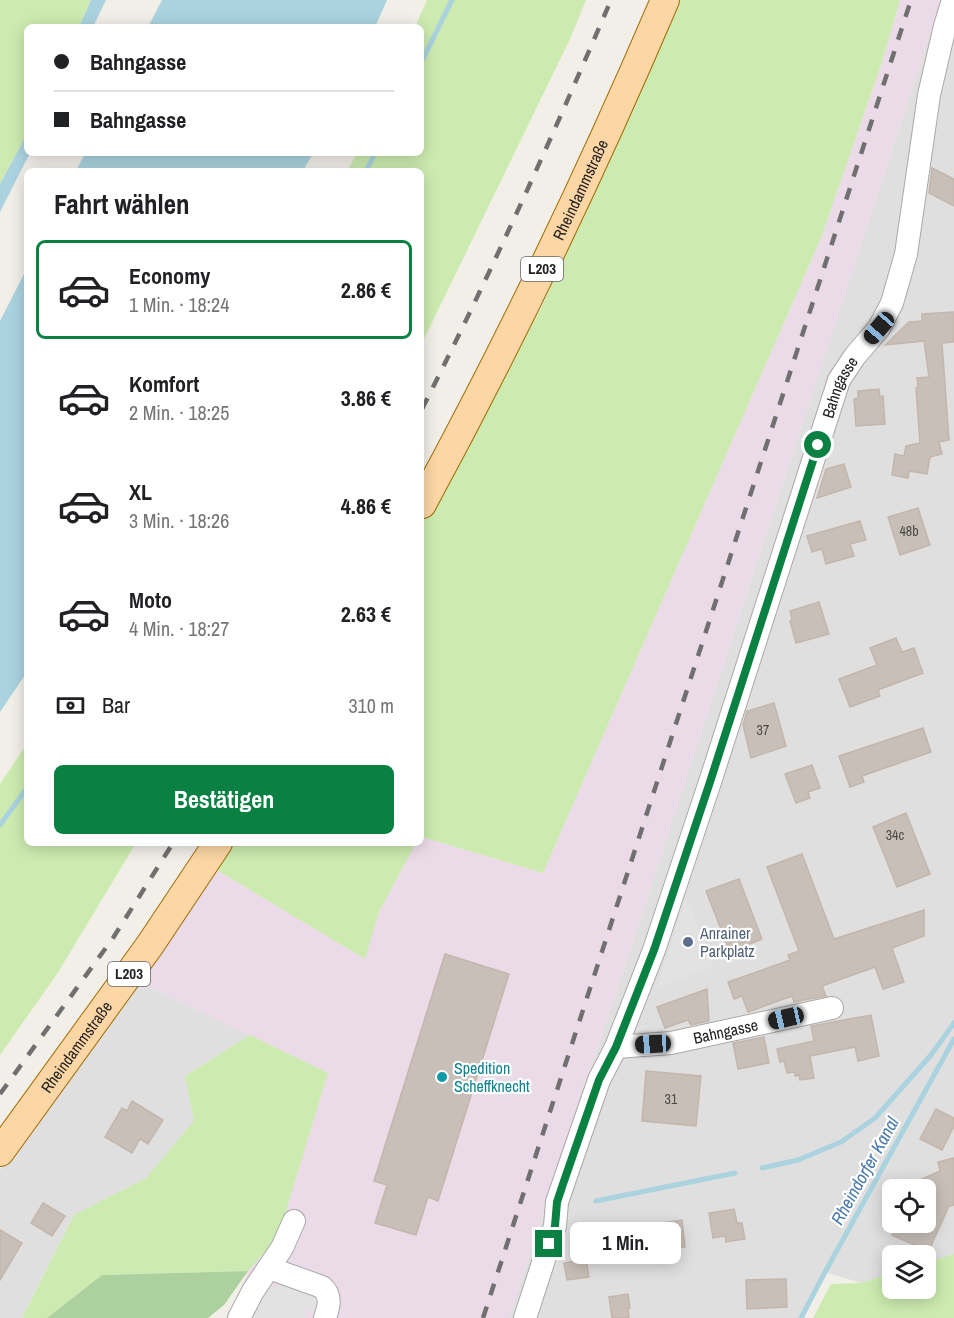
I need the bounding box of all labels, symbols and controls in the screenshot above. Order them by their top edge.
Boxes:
text: Bahngasse [90,47,186,77]
text: Bahngasse [90,105,186,135]
street label: Rheindammstraße [547,136,613,244]
text: Fahrt wählen [54,186,190,222]
road number: L203 [521,257,563,281]
text: Economy [129,261,210,291]
icon: car [57,263,111,317]
text: 2.86 € [341,275,391,305]
text: 1 Min. · 18:24 [129,291,229,318]
car [860,309,898,347]
street label: Bahngasse [817,352,863,421]
text: Komfort [129,369,199,399]
icon: car [57,371,111,425]
text: 3.86 € [341,383,391,413]
text: 2 Min. · 18:25 [129,399,229,426]
route start [804,431,831,458]
text: XL [129,477,152,507]
icon: car [57,479,111,533]
text: 4.86 € [341,491,391,521]
text: 3 Min. · 18:26 [129,507,229,534]
house number: 48b [899,522,919,540]
text: Moto [129,585,172,615]
icon: car [57,587,111,641]
text: 2.63 € [341,599,391,629]
text: 4 Min. · 18:27 [129,615,229,642]
icon: cash [54,689,87,722]
text: Bar [102,690,130,720]
text: 310 m [348,692,394,719]
house number: 37 [757,721,769,739]
button: Bestätigen [54,765,394,834]
house number: 34c [886,826,905,844]
place label: Anrainer Parkplatz [699,922,755,962]
marker: Anrainer Parkplatz [681,935,695,949]
road number: L203 [108,962,150,986]
street label: Rheindammstraße [35,996,117,1097]
car [766,1005,806,1031]
street label: Bahngasse [691,1013,760,1049]
car [635,1034,671,1054]
place label: Spedition Scheffknecht [454,1057,530,1097]
marker: Spedition Scheffknecht [435,1070,449,1084]
house number: 31 [665,1090,678,1108]
water label: Rheindorfer Kanal [825,1112,905,1229]
map controls [882,1179,936,1299]
button: locate [882,1179,936,1233]
callout: 1 Min. [570,1223,681,1265]
text: 1 Min. [602,1229,649,1256]
route end [535,1230,562,1257]
button: layers [882,1245,936,1299]

